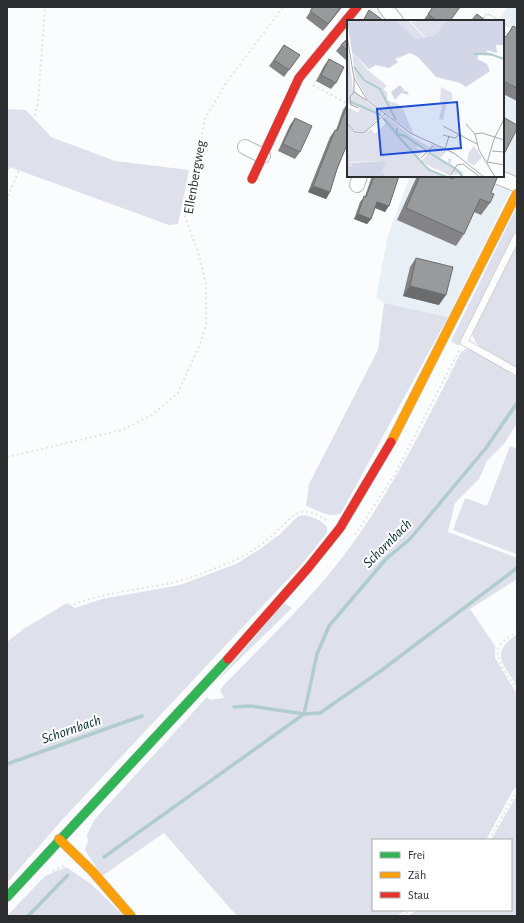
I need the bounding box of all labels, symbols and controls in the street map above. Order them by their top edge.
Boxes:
inset map [347,20,504,177]
street label: Ellenbergweg [182,139,208,215]
water label: Schornbach [360,516,415,571]
water label: Schornbach [39,712,103,747]
legend [372,839,512,911]
text: Frei [408,849,425,861]
text: Zäh [408,869,426,881]
text: Stau [408,889,429,901]

